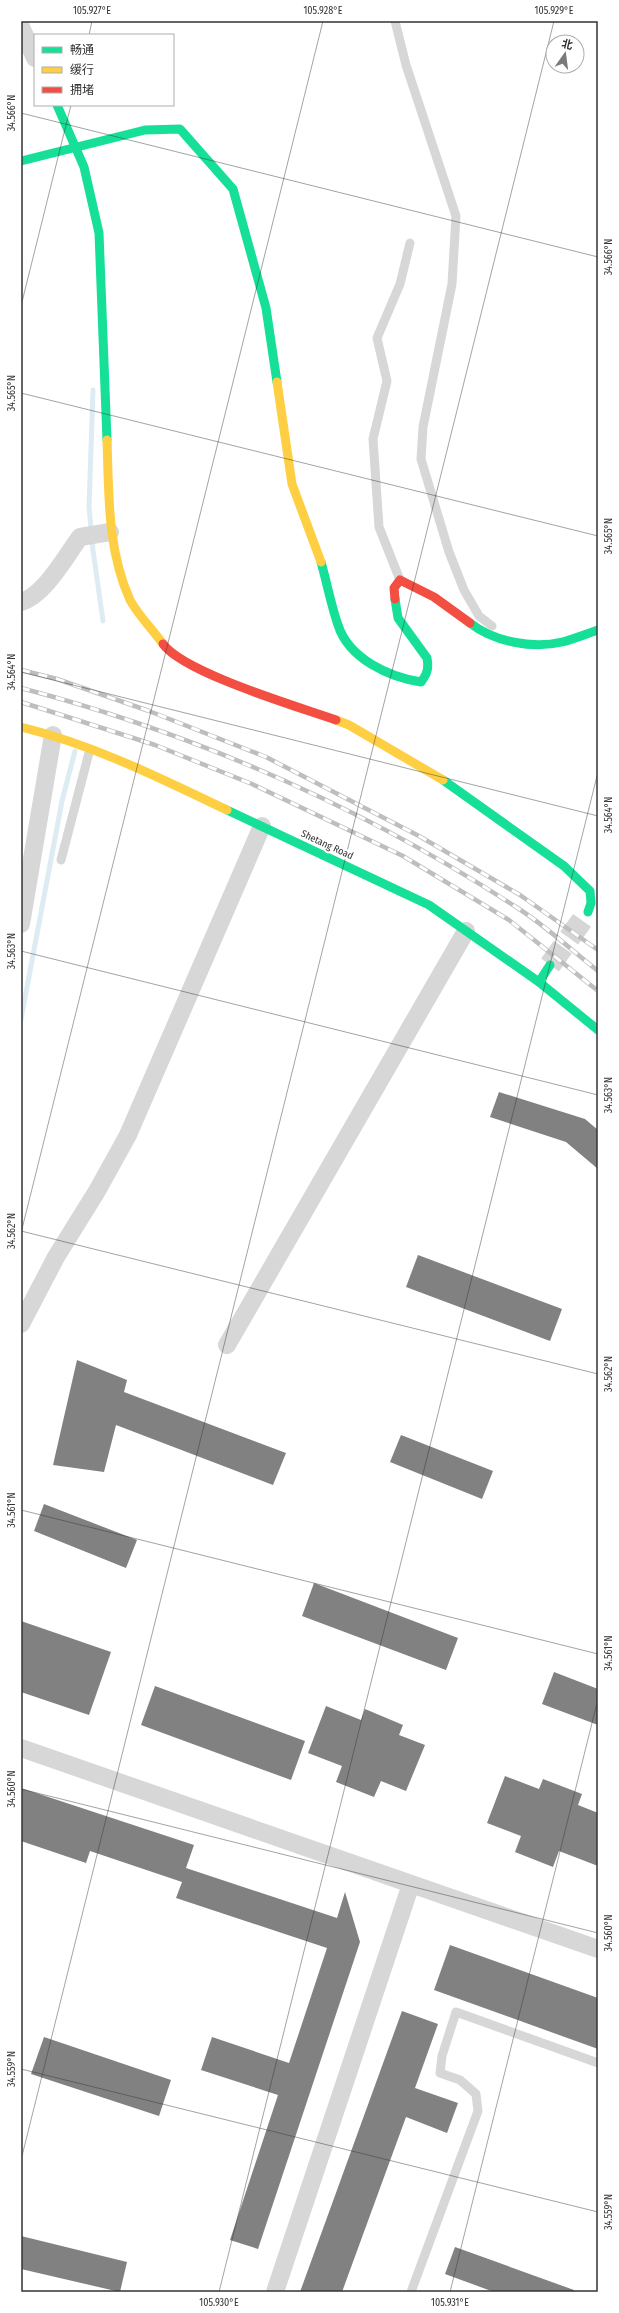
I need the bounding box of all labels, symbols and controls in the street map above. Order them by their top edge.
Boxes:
text: 105.927°E [73,5,111,17]
text: 105.928°E [303,5,343,17]
text: 105.929°E [535,5,574,17]
legend [34,34,174,106]
north arrow [545,34,585,74]
text: 北 [560,37,574,52]
text: 畅通 [70,43,94,57]
text: 缓行 [70,63,94,77]
text: 拥堵 [70,83,94,97]
text: 34.566°N [6,95,18,131]
text: 34.566°N [603,239,615,275]
text: 34.565°N [6,375,18,411]
text: 34.565°N [603,518,615,554]
text: 34.564°N [6,654,18,690]
text: 34.564°N [603,797,615,833]
street label: Shetang Road [299,828,355,862]
text: 34.563°N [6,933,18,969]
text: 34.563°N [603,1077,615,1113]
text: 34.562°N [6,1213,18,1249]
text: 34.562°N [603,1356,615,1392]
text: 34.561°N [6,1492,18,1528]
text: 34.561°N [603,1635,615,1671]
text: 34.560°N [6,1770,18,1808]
text: 34.560°N [603,1914,615,1952]
text: 34.559°N [6,2051,18,2087]
text: 34.559°N [603,2194,615,2230]
text: 105.930°E [199,2297,239,2309]
text: 105.931°E [431,2297,469,2309]

